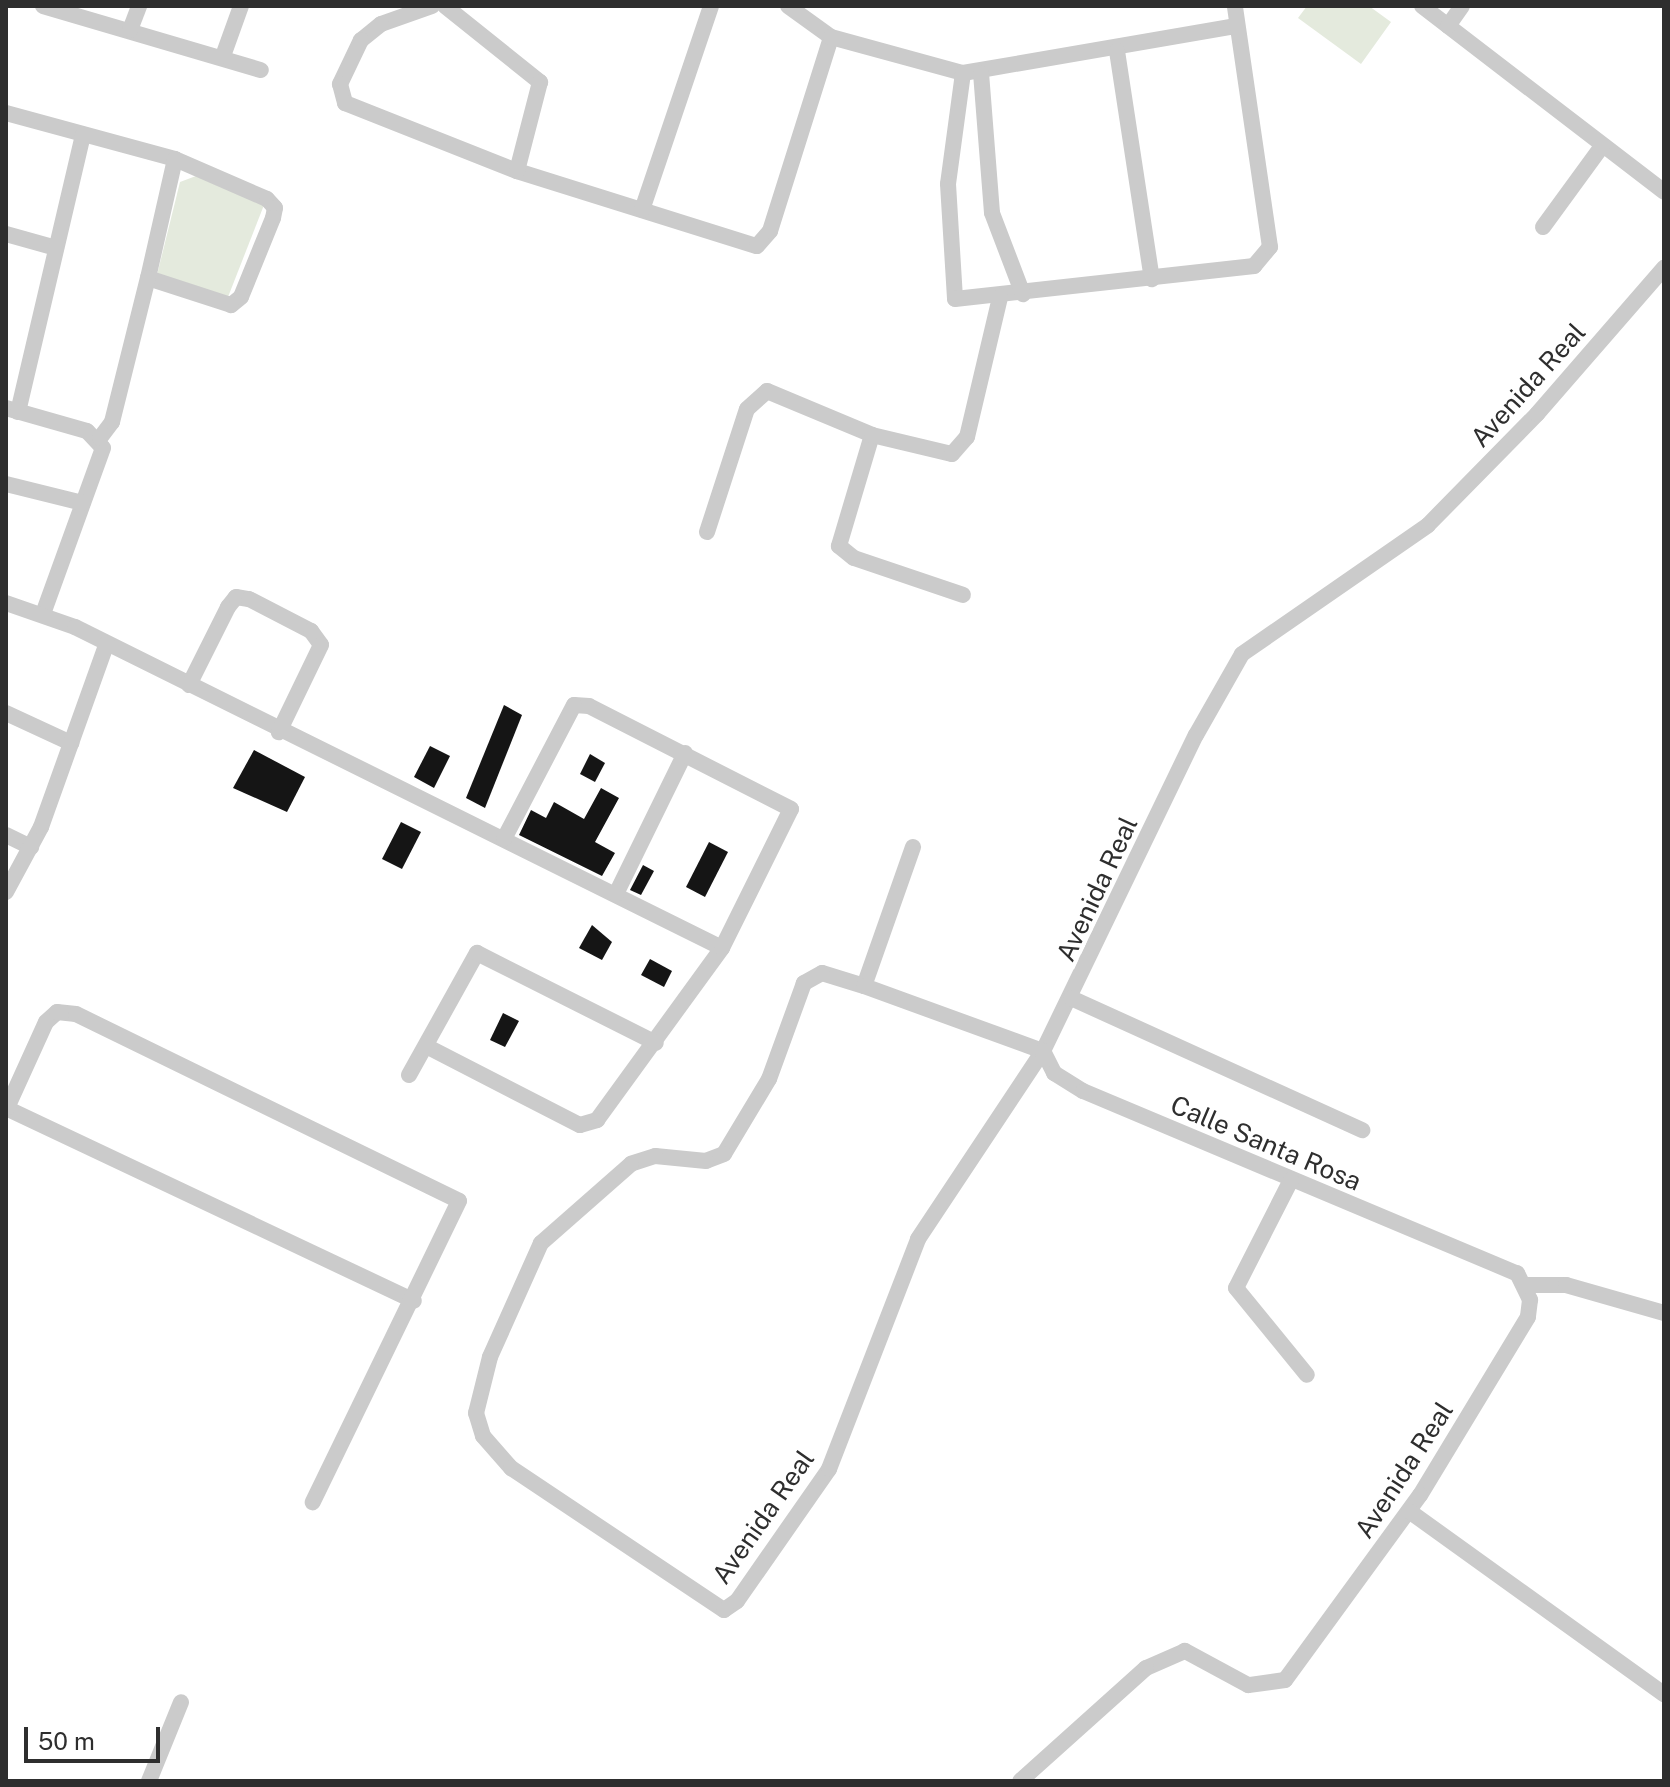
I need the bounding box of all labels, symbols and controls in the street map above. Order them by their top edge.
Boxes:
street label: Avenida Real [1464,317,1592,453]
street label: Avenida Real [1050,812,1144,966]
street label: Calle Santa Rosa [1166,1089,1366,1197]
street label: Avenida Real [1348,1396,1460,1544]
street label: Avenida Real [705,1444,821,1590]
scale bar [28,1711,164,1761]
text: 50 m [38,1727,95,1755]

